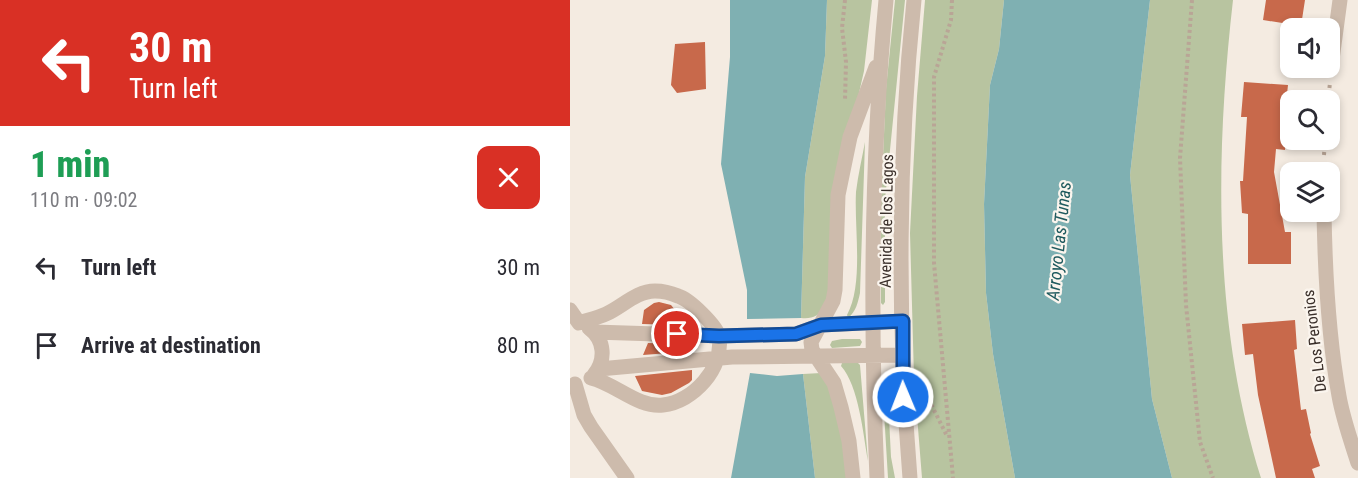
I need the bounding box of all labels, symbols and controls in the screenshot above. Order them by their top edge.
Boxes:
map controls [1280,18,1340,222]
button: sound [1280,18,1340,78]
text: 30 m [129,23,212,72]
icon: left [30,24,108,102]
text: Turn left [129,73,218,105]
button: search [1280,90,1340,150]
text: 1 min [30,144,110,186]
button: close [477,146,540,209]
street label: Avenida de los Lagos [876,154,897,288]
button: layers [1280,162,1340,222]
water label: Arroyo Las Tunas [1042,181,1075,302]
text: 110 m · 09:02 [30,188,137,212]
icon: left [30,251,63,284]
text: Turn left [81,255,156,280]
text: 30 m [497,255,540,280]
street label: De Los Peronios [1299,289,1330,393]
pin [651,308,702,359]
icon: arrive [660,317,693,350]
icon: arrive [30,329,63,362]
text: Arrive at destination [81,333,261,358]
text: 80 m [497,333,540,358]
position arrow [871,365,935,429]

